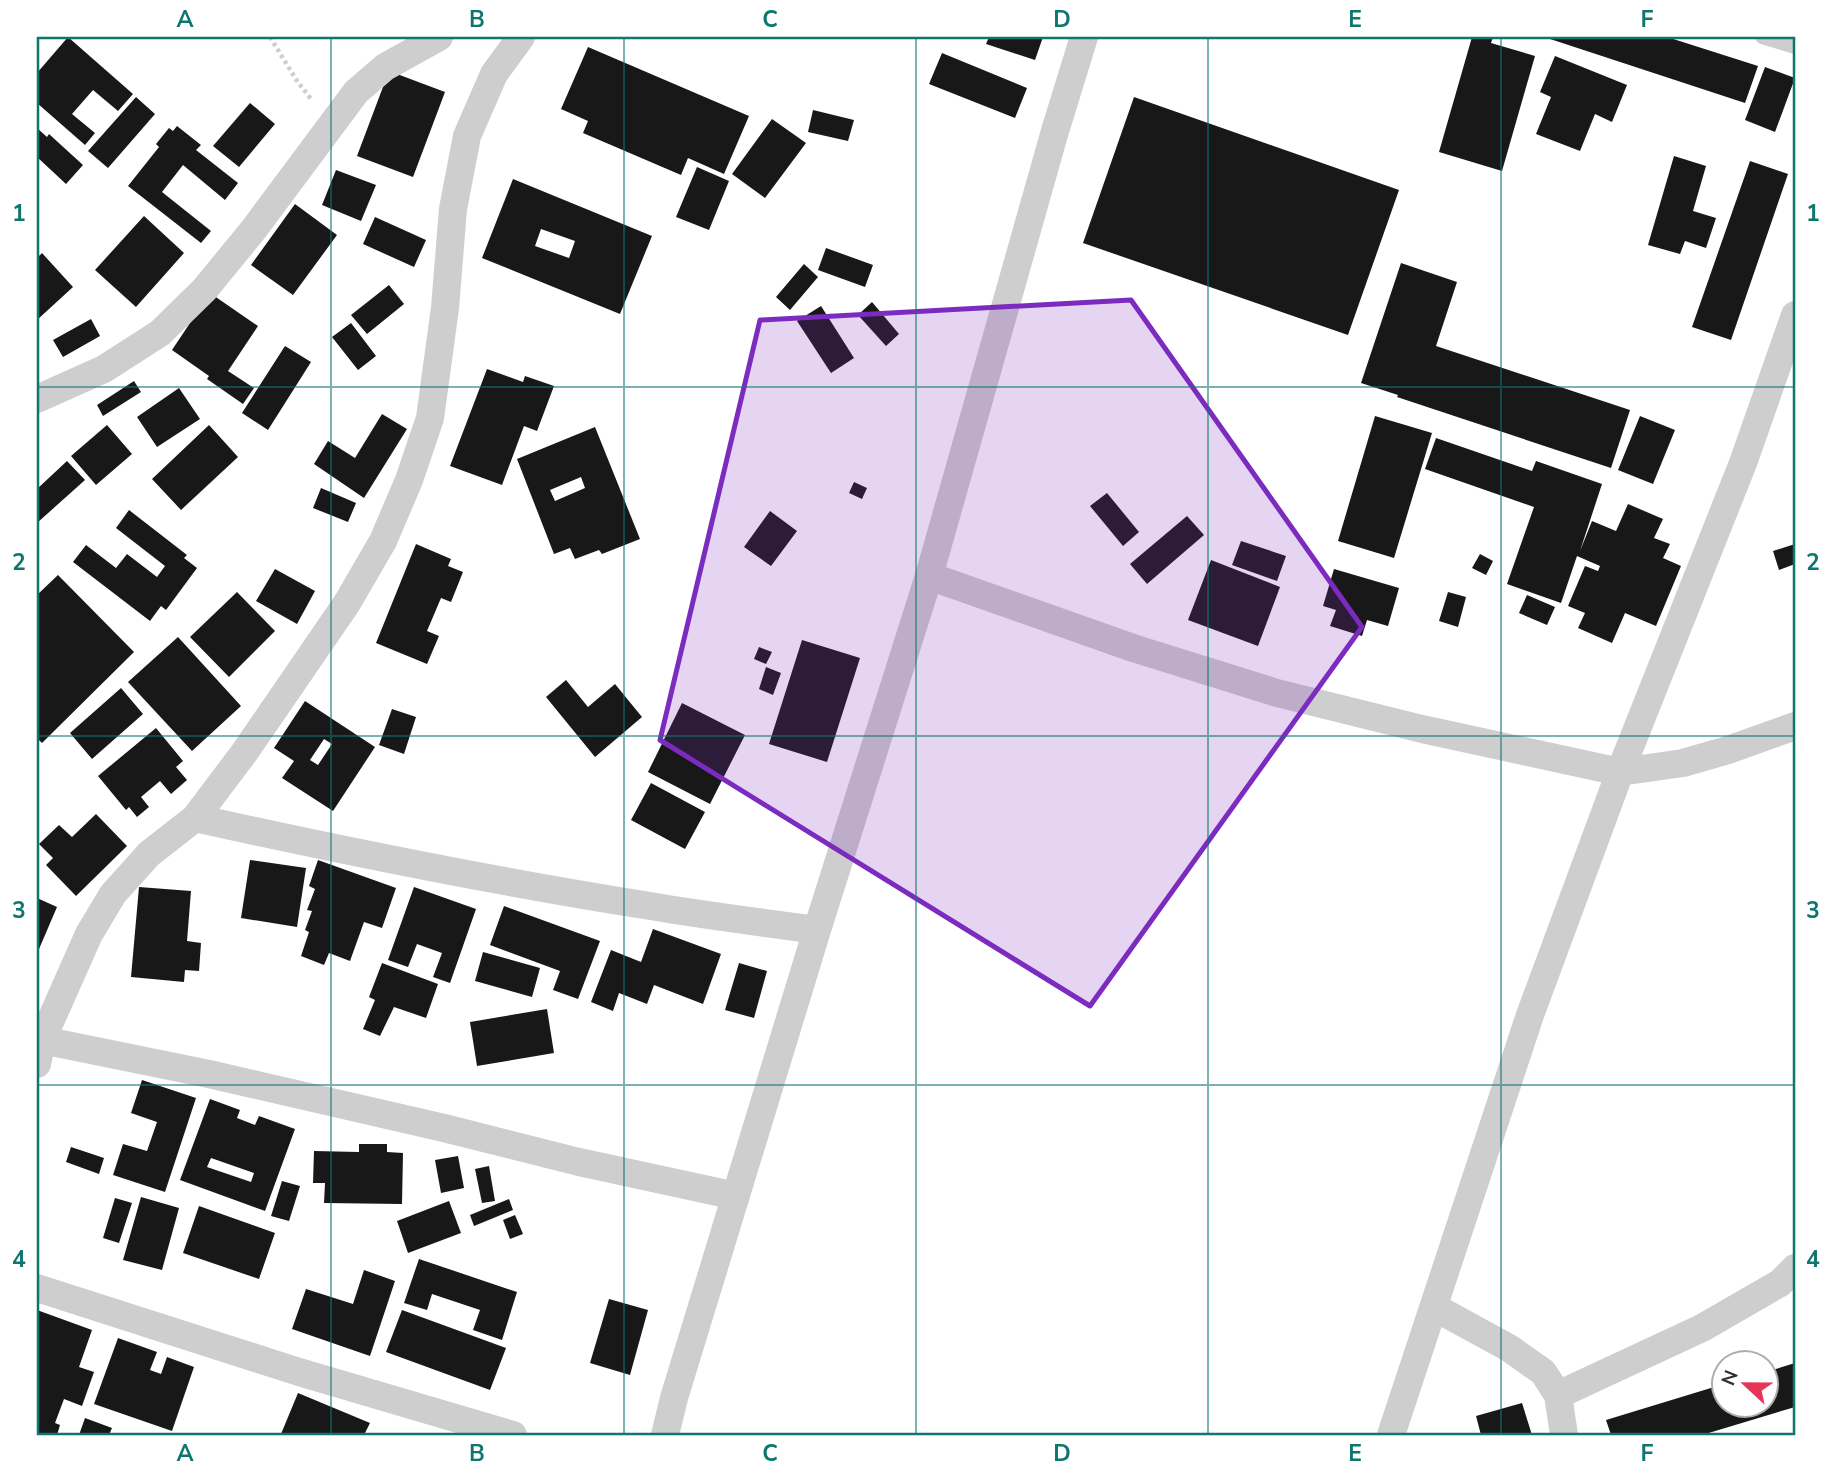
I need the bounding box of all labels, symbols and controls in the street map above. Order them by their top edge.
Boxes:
text: A [176,4,194,35]
text: B [469,4,485,35]
text: C [762,4,778,35]
text: D [1053,4,1071,35]
text: E [1348,4,1362,35]
text: F [1641,4,1654,35]
text: 1 [12,198,26,229]
text: 1 [1806,198,1820,229]
text: 2 [12,547,26,578]
text: 2 [1806,547,1820,578]
text: 3 [12,895,26,926]
text: 3 [1806,895,1820,926]
text: 4 [12,1244,26,1275]
text: 4 [1806,1244,1820,1275]
north arrow [1710,1350,1780,1420]
text: N [1715,1367,1745,1389]
text: A [176,1438,194,1469]
text: B [469,1438,485,1469]
text: C [762,1438,778,1469]
text: D [1053,1438,1071,1469]
text: E [1348,1438,1362,1469]
text: F [1641,1438,1654,1469]

